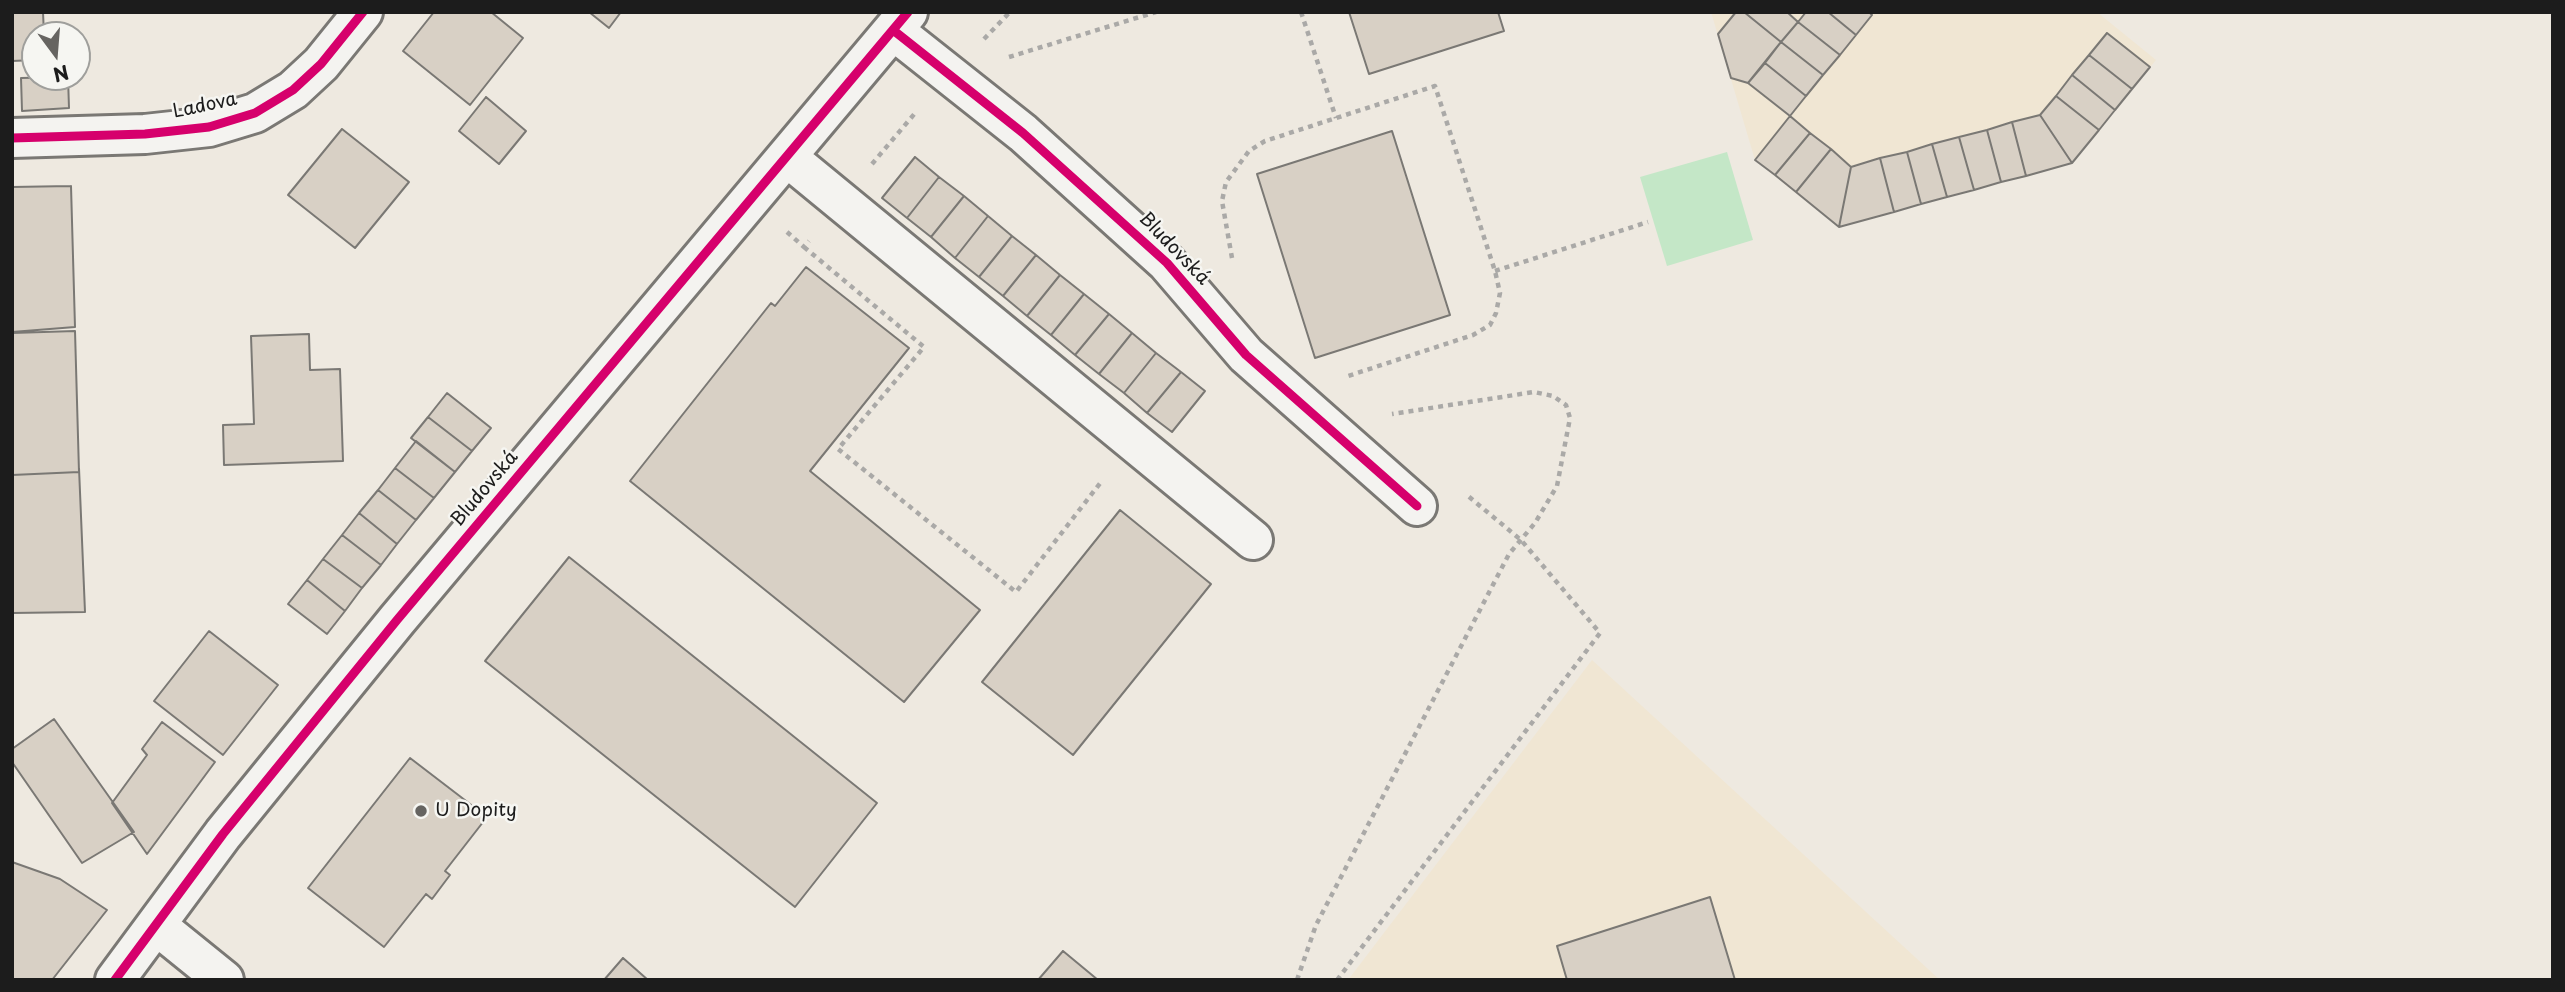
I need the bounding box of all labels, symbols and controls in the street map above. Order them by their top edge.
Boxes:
north arrow [21,21,91,91]
text: N [50,59,72,90]
street label: Ladova [171,88,239,124]
street label: Bludovská [1134,208,1214,290]
street label: Bludovská [447,447,523,531]
place label: U Dopity [435,800,517,822]
marker: U Dopity [413,803,429,819]

